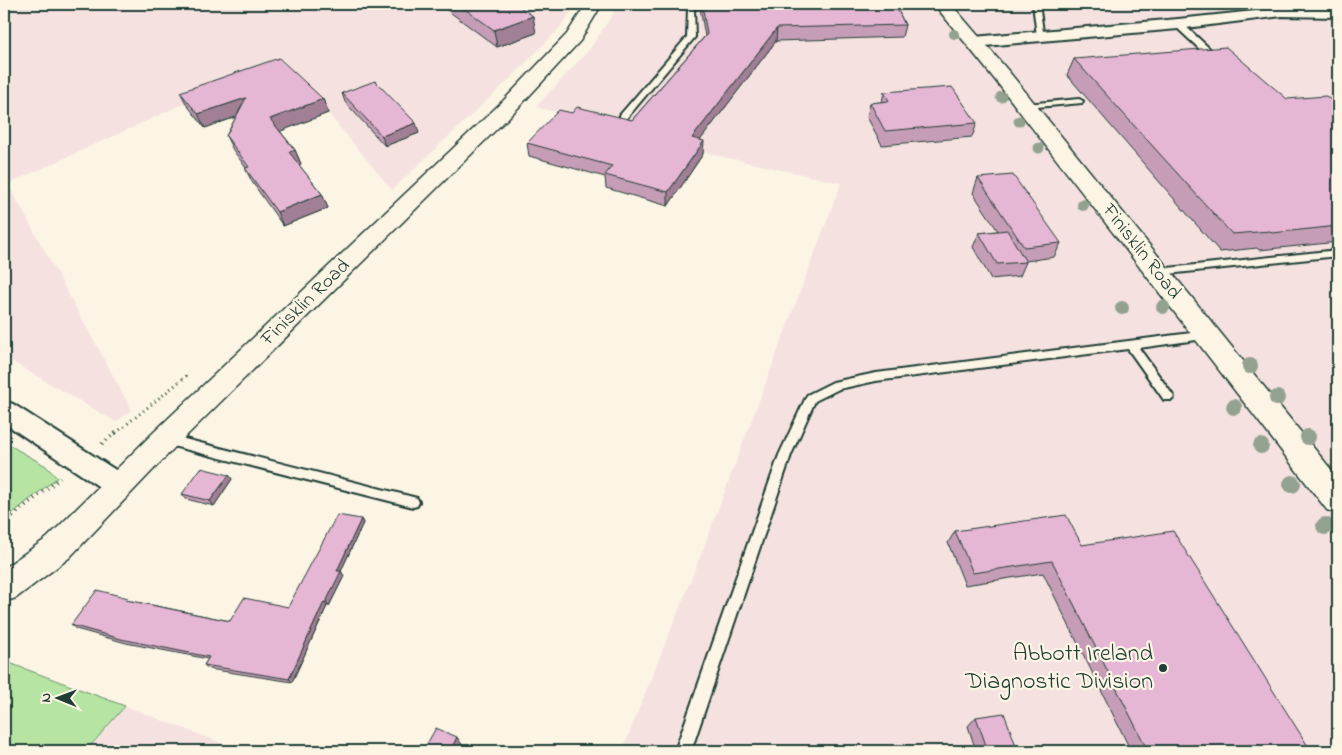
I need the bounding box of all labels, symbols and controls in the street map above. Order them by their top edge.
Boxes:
street label: Finisklin Road [1094,197,1188,306]
street label: Finisklin Road [254,253,357,354]
place label: Abbott Ireland Diagnostic Division [964,637,1153,700]
marker: Abbott Ireland Diagnostic Division [1157,662,1169,674]
north arrow [32,672,82,722]
text: N [36,693,57,703]

